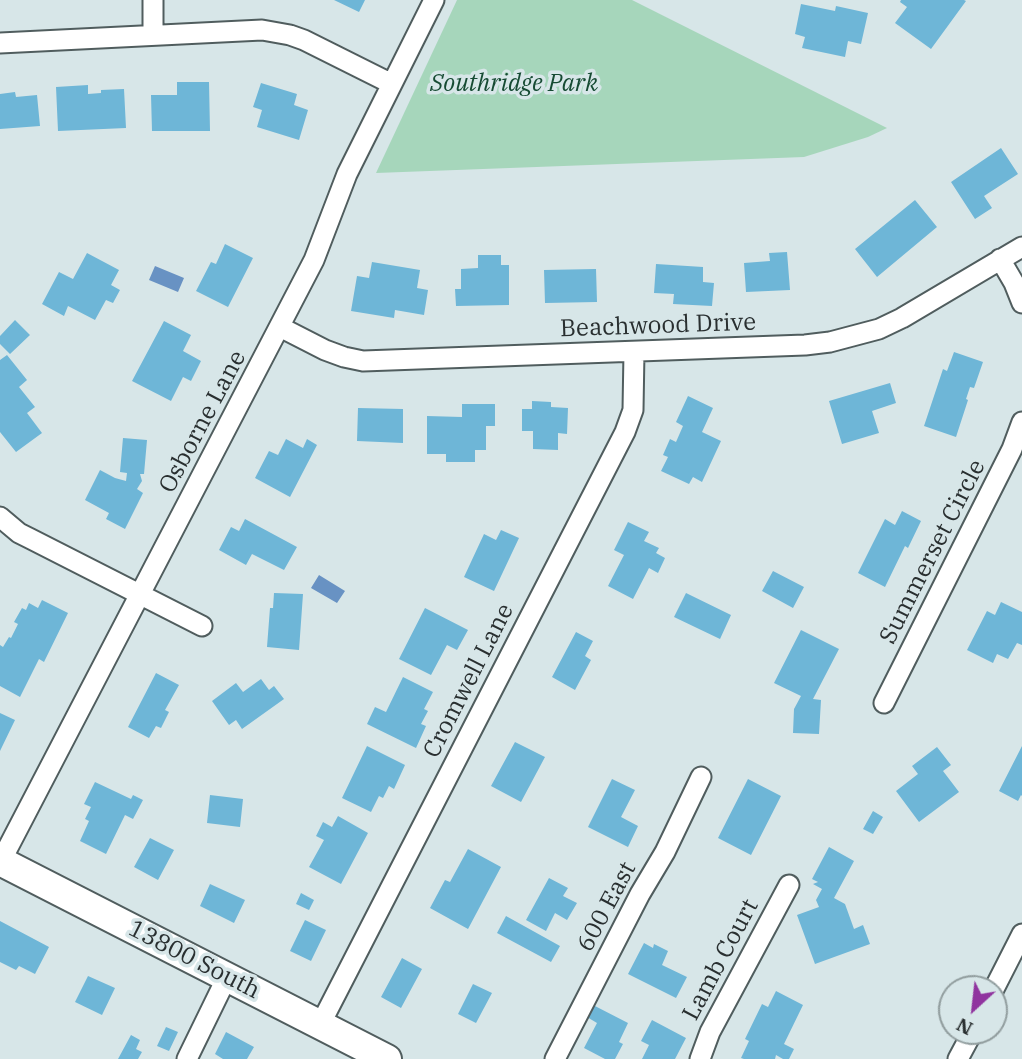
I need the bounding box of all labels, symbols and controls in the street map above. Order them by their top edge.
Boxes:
park label: Southridge Park [430,70,598,98]
street label: Beachwood Drive [559,308,757,344]
street label: Osborne Lane [153,346,253,498]
street label: Summerset Circle [874,455,992,649]
street label: Cromwell Lane [418,599,520,763]
street label: 600 East [571,857,643,957]
street label: Lamb Court [677,894,765,1026]
street label: 13800 South [124,915,264,1005]
north arrow [938,975,1008,1045]
text: N [952,1013,977,1041]

